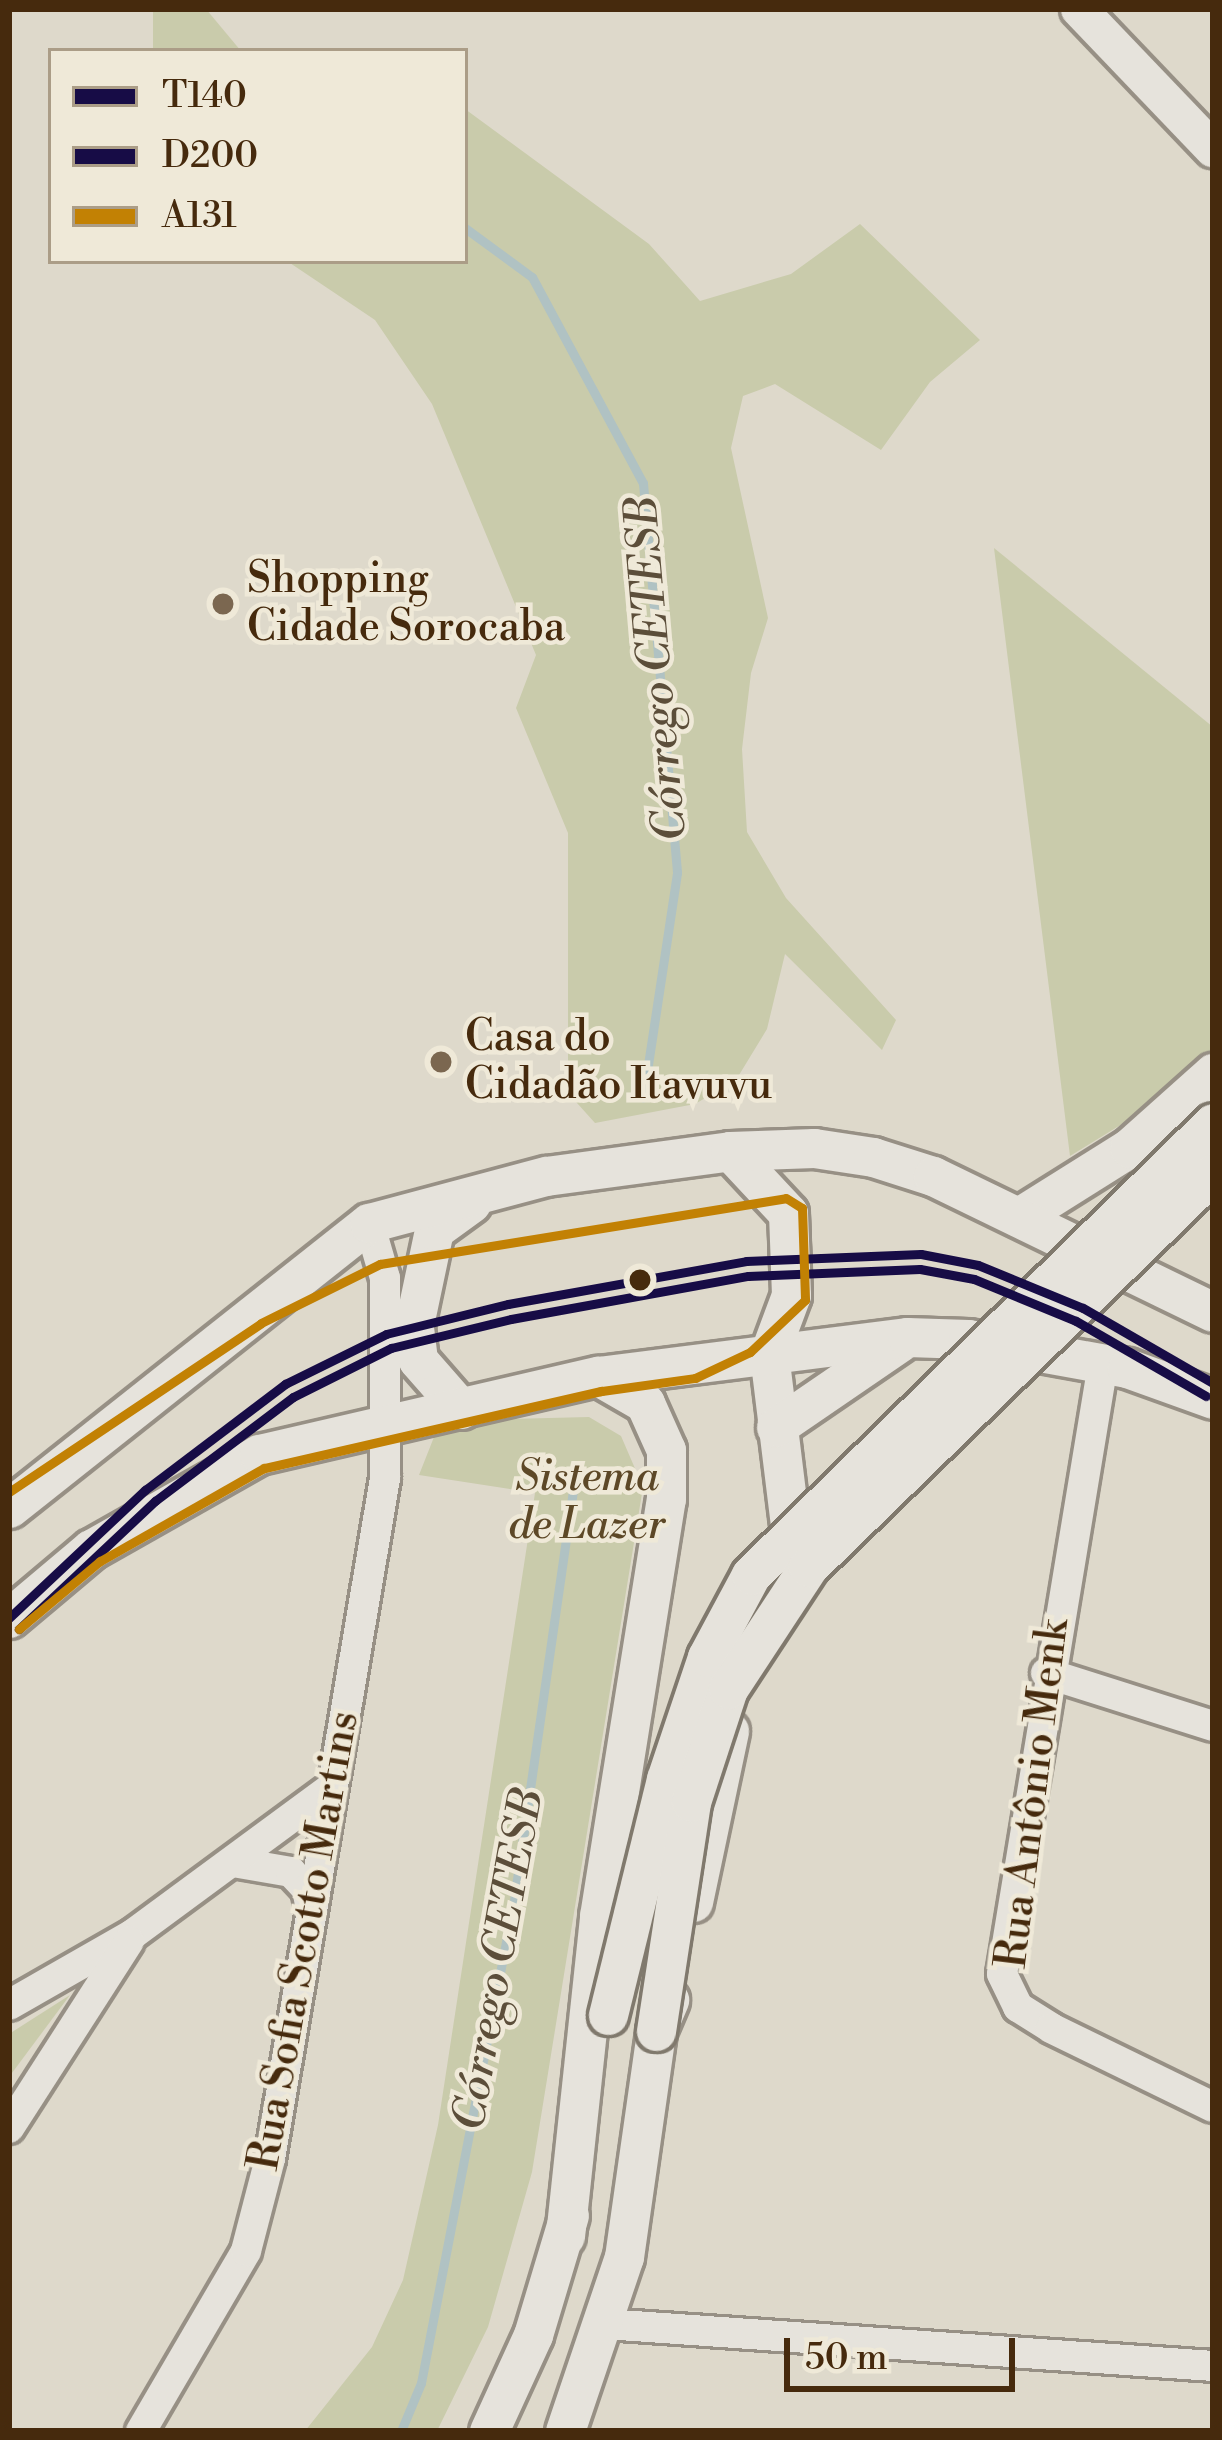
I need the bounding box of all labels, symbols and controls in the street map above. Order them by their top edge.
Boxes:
legend [48,48,468,264]
text: T140 [162,74,247,119]
text: D200 [162,134,258,179]
text: A131 [162,194,237,239]
water label: Córrego CETESB [615,495,699,843]
place label: Shopping Cidade Sorocaba [247,555,565,654]
marker: Shopping Cidade Sorocaba [210,591,236,617]
place label: Casa do Cidadão Itavuvu [465,1013,772,1112]
marker: Casa do Cidadão Itavuvu [428,1049,454,1075]
unlabelled marker [629,1269,651,1291]
park label: Sistema de Lazer [509,1453,665,1552]
street label: Rua Antônio Menk [988,1617,1080,1971]
street label: Rua Sofia Scotto Martins [240,1707,370,2175]
water label: Córrego CETESB [442,1785,556,2135]
scale bar [790,2314,1021,2388]
text: 50 m [805,2336,888,2381]

